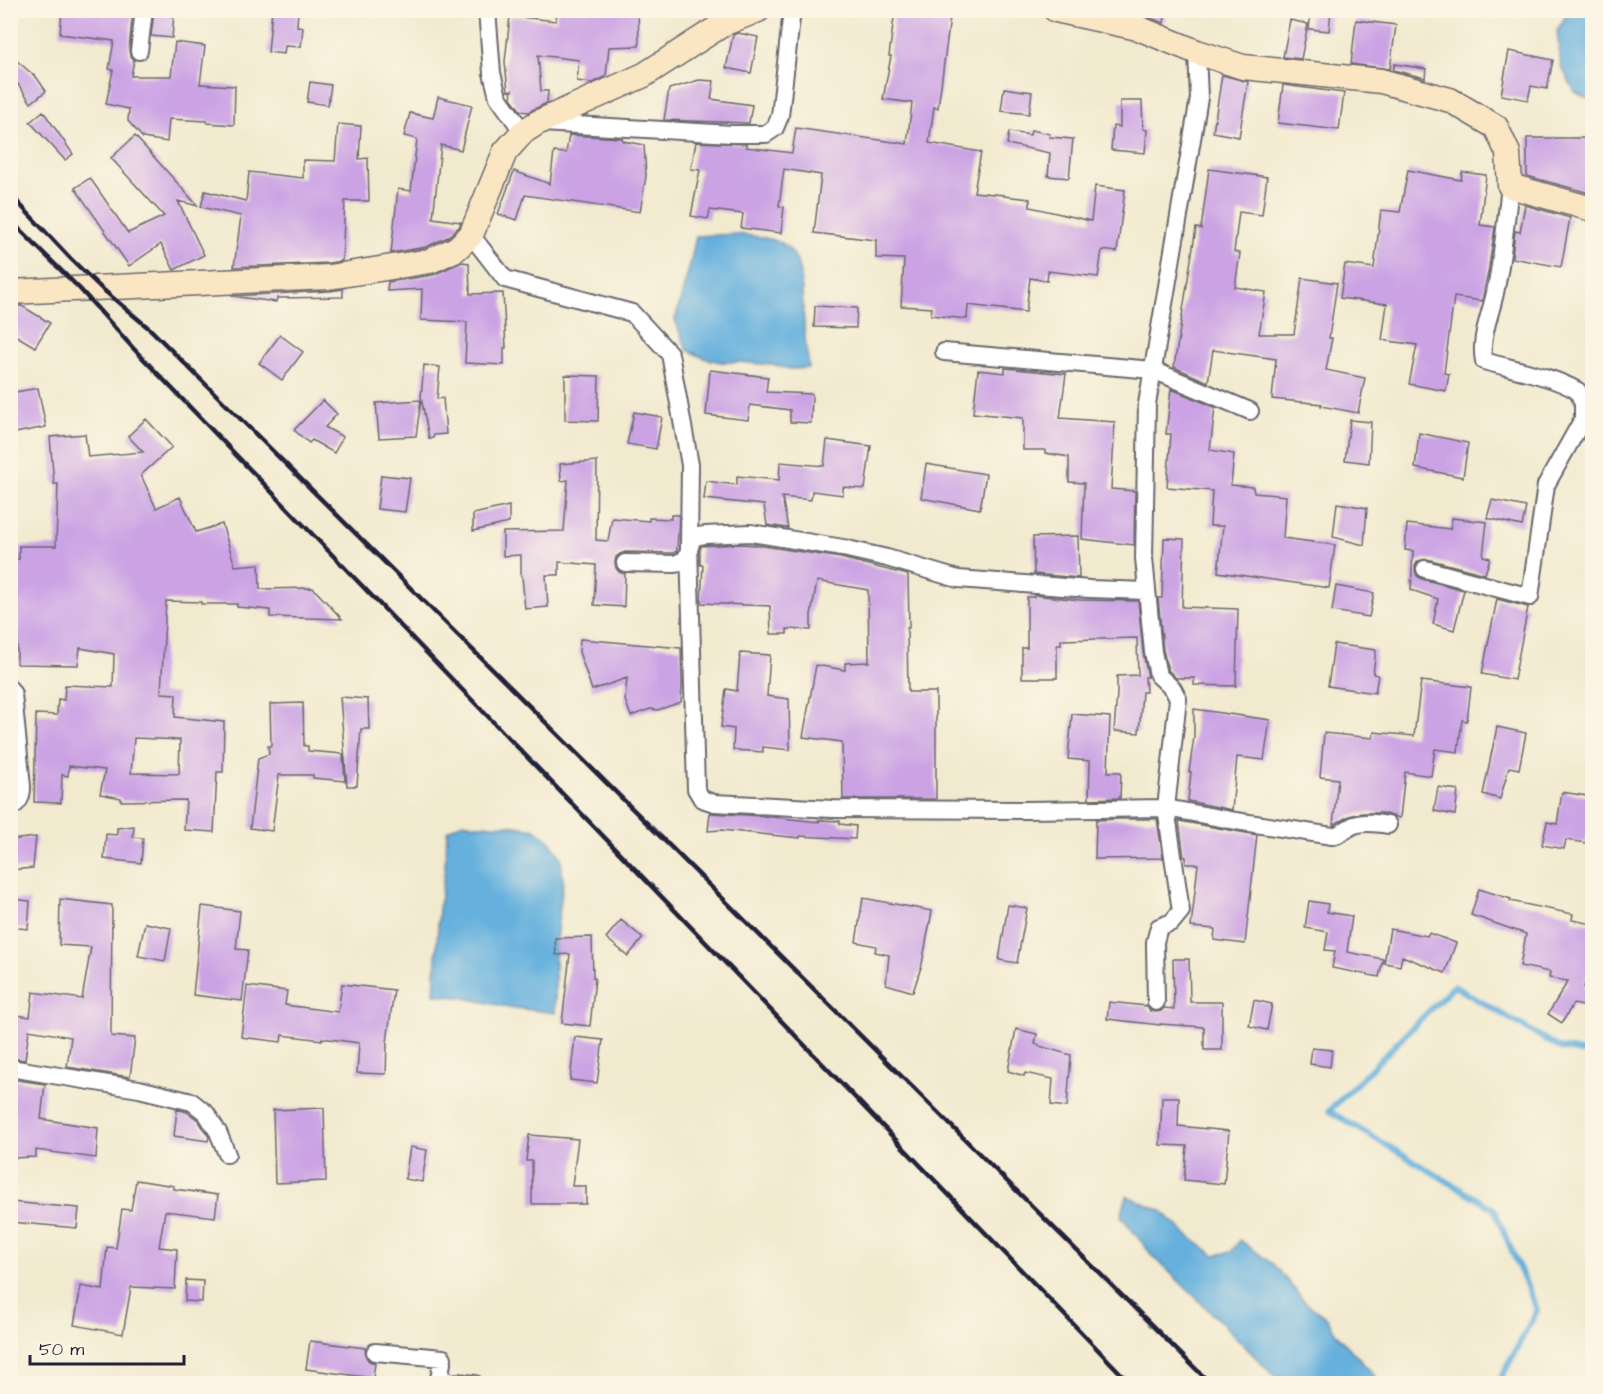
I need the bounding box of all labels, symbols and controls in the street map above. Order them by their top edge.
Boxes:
scale bar [30,1328,184,1366]
text: 50 m [39,1337,84,1362]

